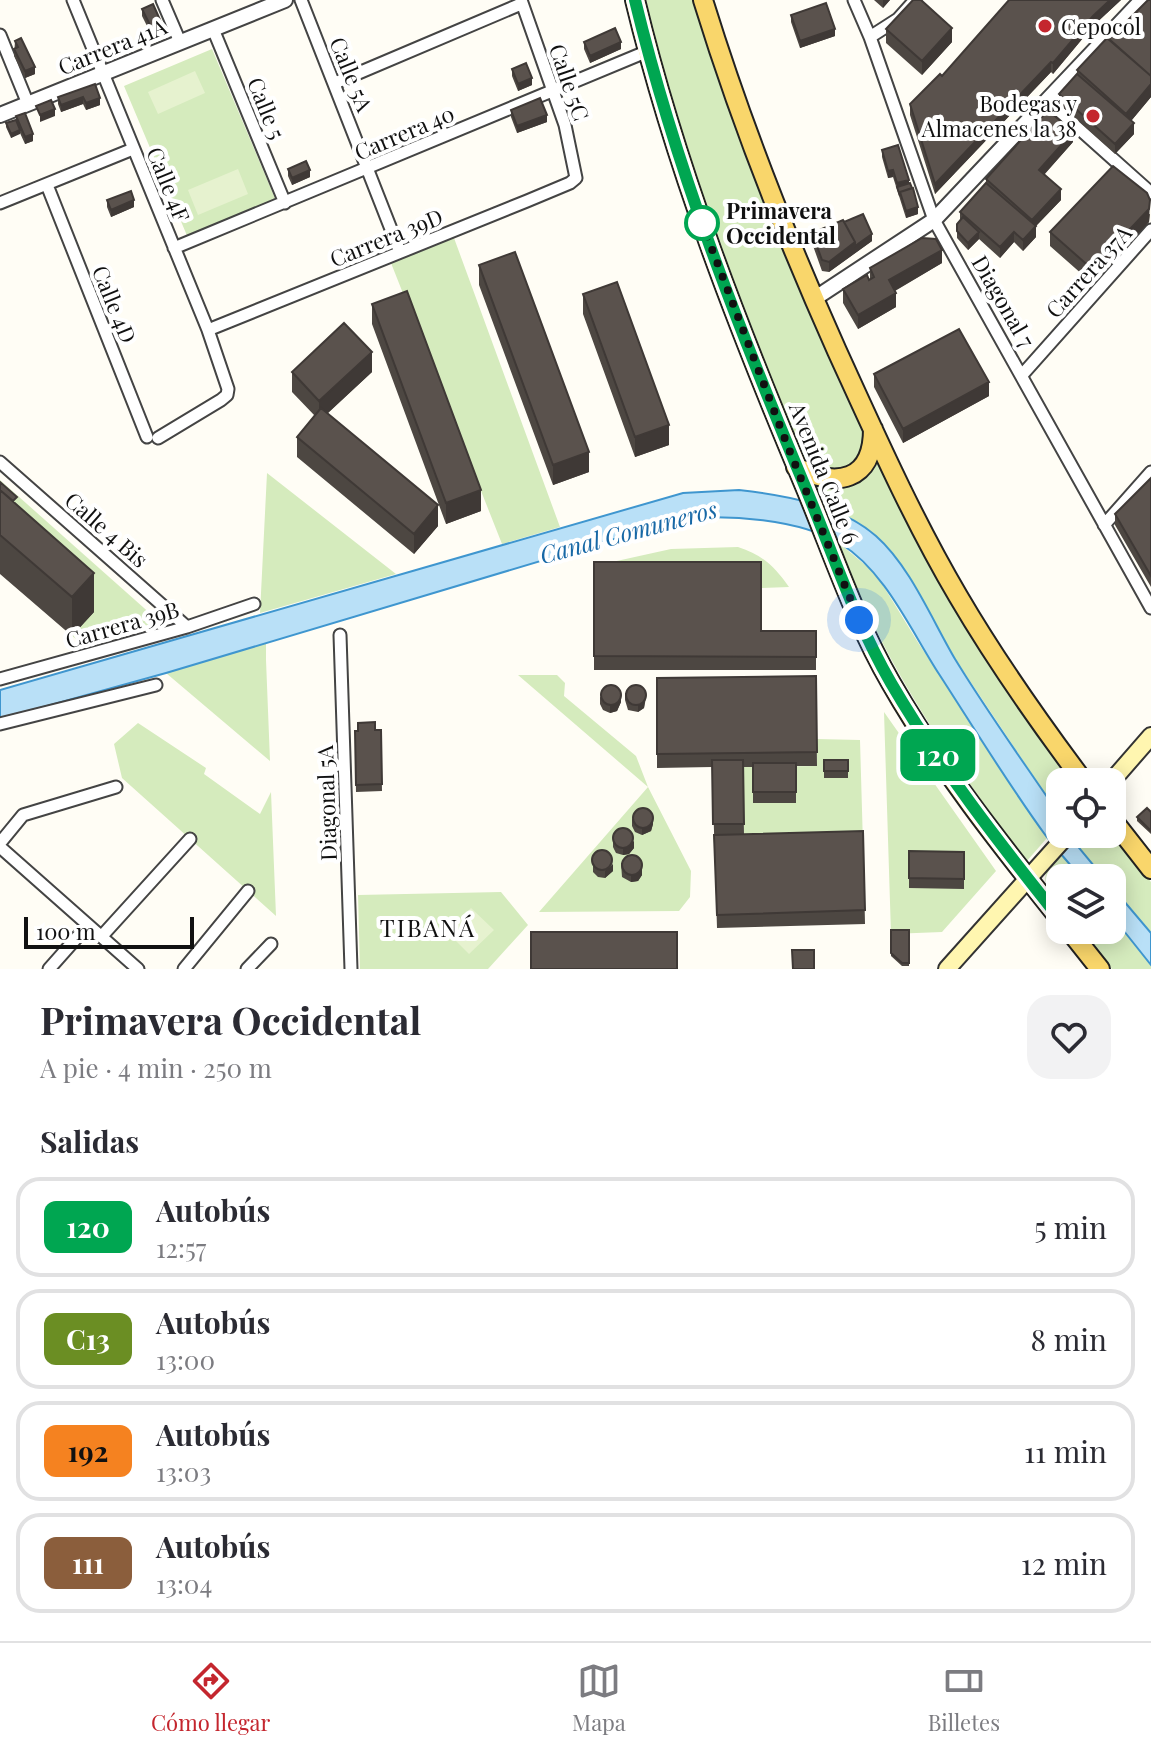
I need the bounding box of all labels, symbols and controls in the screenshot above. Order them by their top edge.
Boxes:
street label: Carrera 41A [53,11,171,81]
place label: Cepocol [1061,11,1141,41]
marker: Cepocol [1036,17,1054,35]
street label: Calle 5A [323,32,381,116]
street label: Calle 5C [543,40,597,124]
street label: Calle 5 [241,73,293,143]
place label: Bodegas y Almacenes la 38 [921,88,1077,143]
street label: Carrera 40 [349,97,459,167]
marker: Bodegas y Almacenes la 38 [1084,107,1102,125]
street label: Calle 4F [140,142,198,226]
place label: Primavera Occidental [726,195,836,250]
street label: Carrera 39D [325,201,447,273]
marker: Primavera Occidental [685,206,719,240]
street label: Carrera 37A [1038,218,1138,324]
street label: Diagonal 7 [966,250,1042,353]
street label: Calle 4D [86,261,144,347]
street label: Avenida Calle 6 [783,397,867,548]
street label: Calle 4 Bis [59,485,155,573]
water label: Canal Comuneros [536,492,720,570]
street label: Carrera 39B [62,593,182,655]
your location [839,600,879,640]
line badge: 120 [892,729,984,781]
text: 120 [916,736,960,773]
street label: Diagonal 5A [309,745,343,861]
map controls [1046,768,1126,944]
button: locate [1046,768,1126,848]
button: layers [1046,864,1126,944]
district label: TIBANÁ [380,911,476,943]
scale bar [24,913,194,949]
text: 100 m [36,916,96,946]
text: Primavera Occidental [40,994,421,1045]
button: heart [1027,995,1111,1079]
text: A pie · 4 min · 250 m [40,1050,272,1085]
text: Salidas [40,1121,139,1161]
text: Autobús [156,1190,270,1230]
text: 5 min [1034,1207,1107,1247]
text: 120 [66,1208,110,1245]
text: 12:57 [156,1230,206,1265]
text: Autobús [156,1302,270,1342]
text: 8 min [1031,1319,1107,1359]
text: C13 [66,1320,110,1357]
text: 13:00 [156,1342,215,1377]
text: Autobús [156,1414,270,1454]
text: 11 min [1024,1431,1107,1471]
text: 192 [68,1432,108,1469]
text: 13:03 [156,1454,211,1489]
text: Autobús [156,1526,270,1566]
text: 12 min [1021,1543,1107,1583]
text: 111 [72,1544,104,1581]
text: 13:04 [156,1566,212,1601]
tab: Cómo llegar [151,1659,270,1737]
tab: Mapa [572,1659,626,1737]
tab: Billetes [928,1659,1000,1737]

